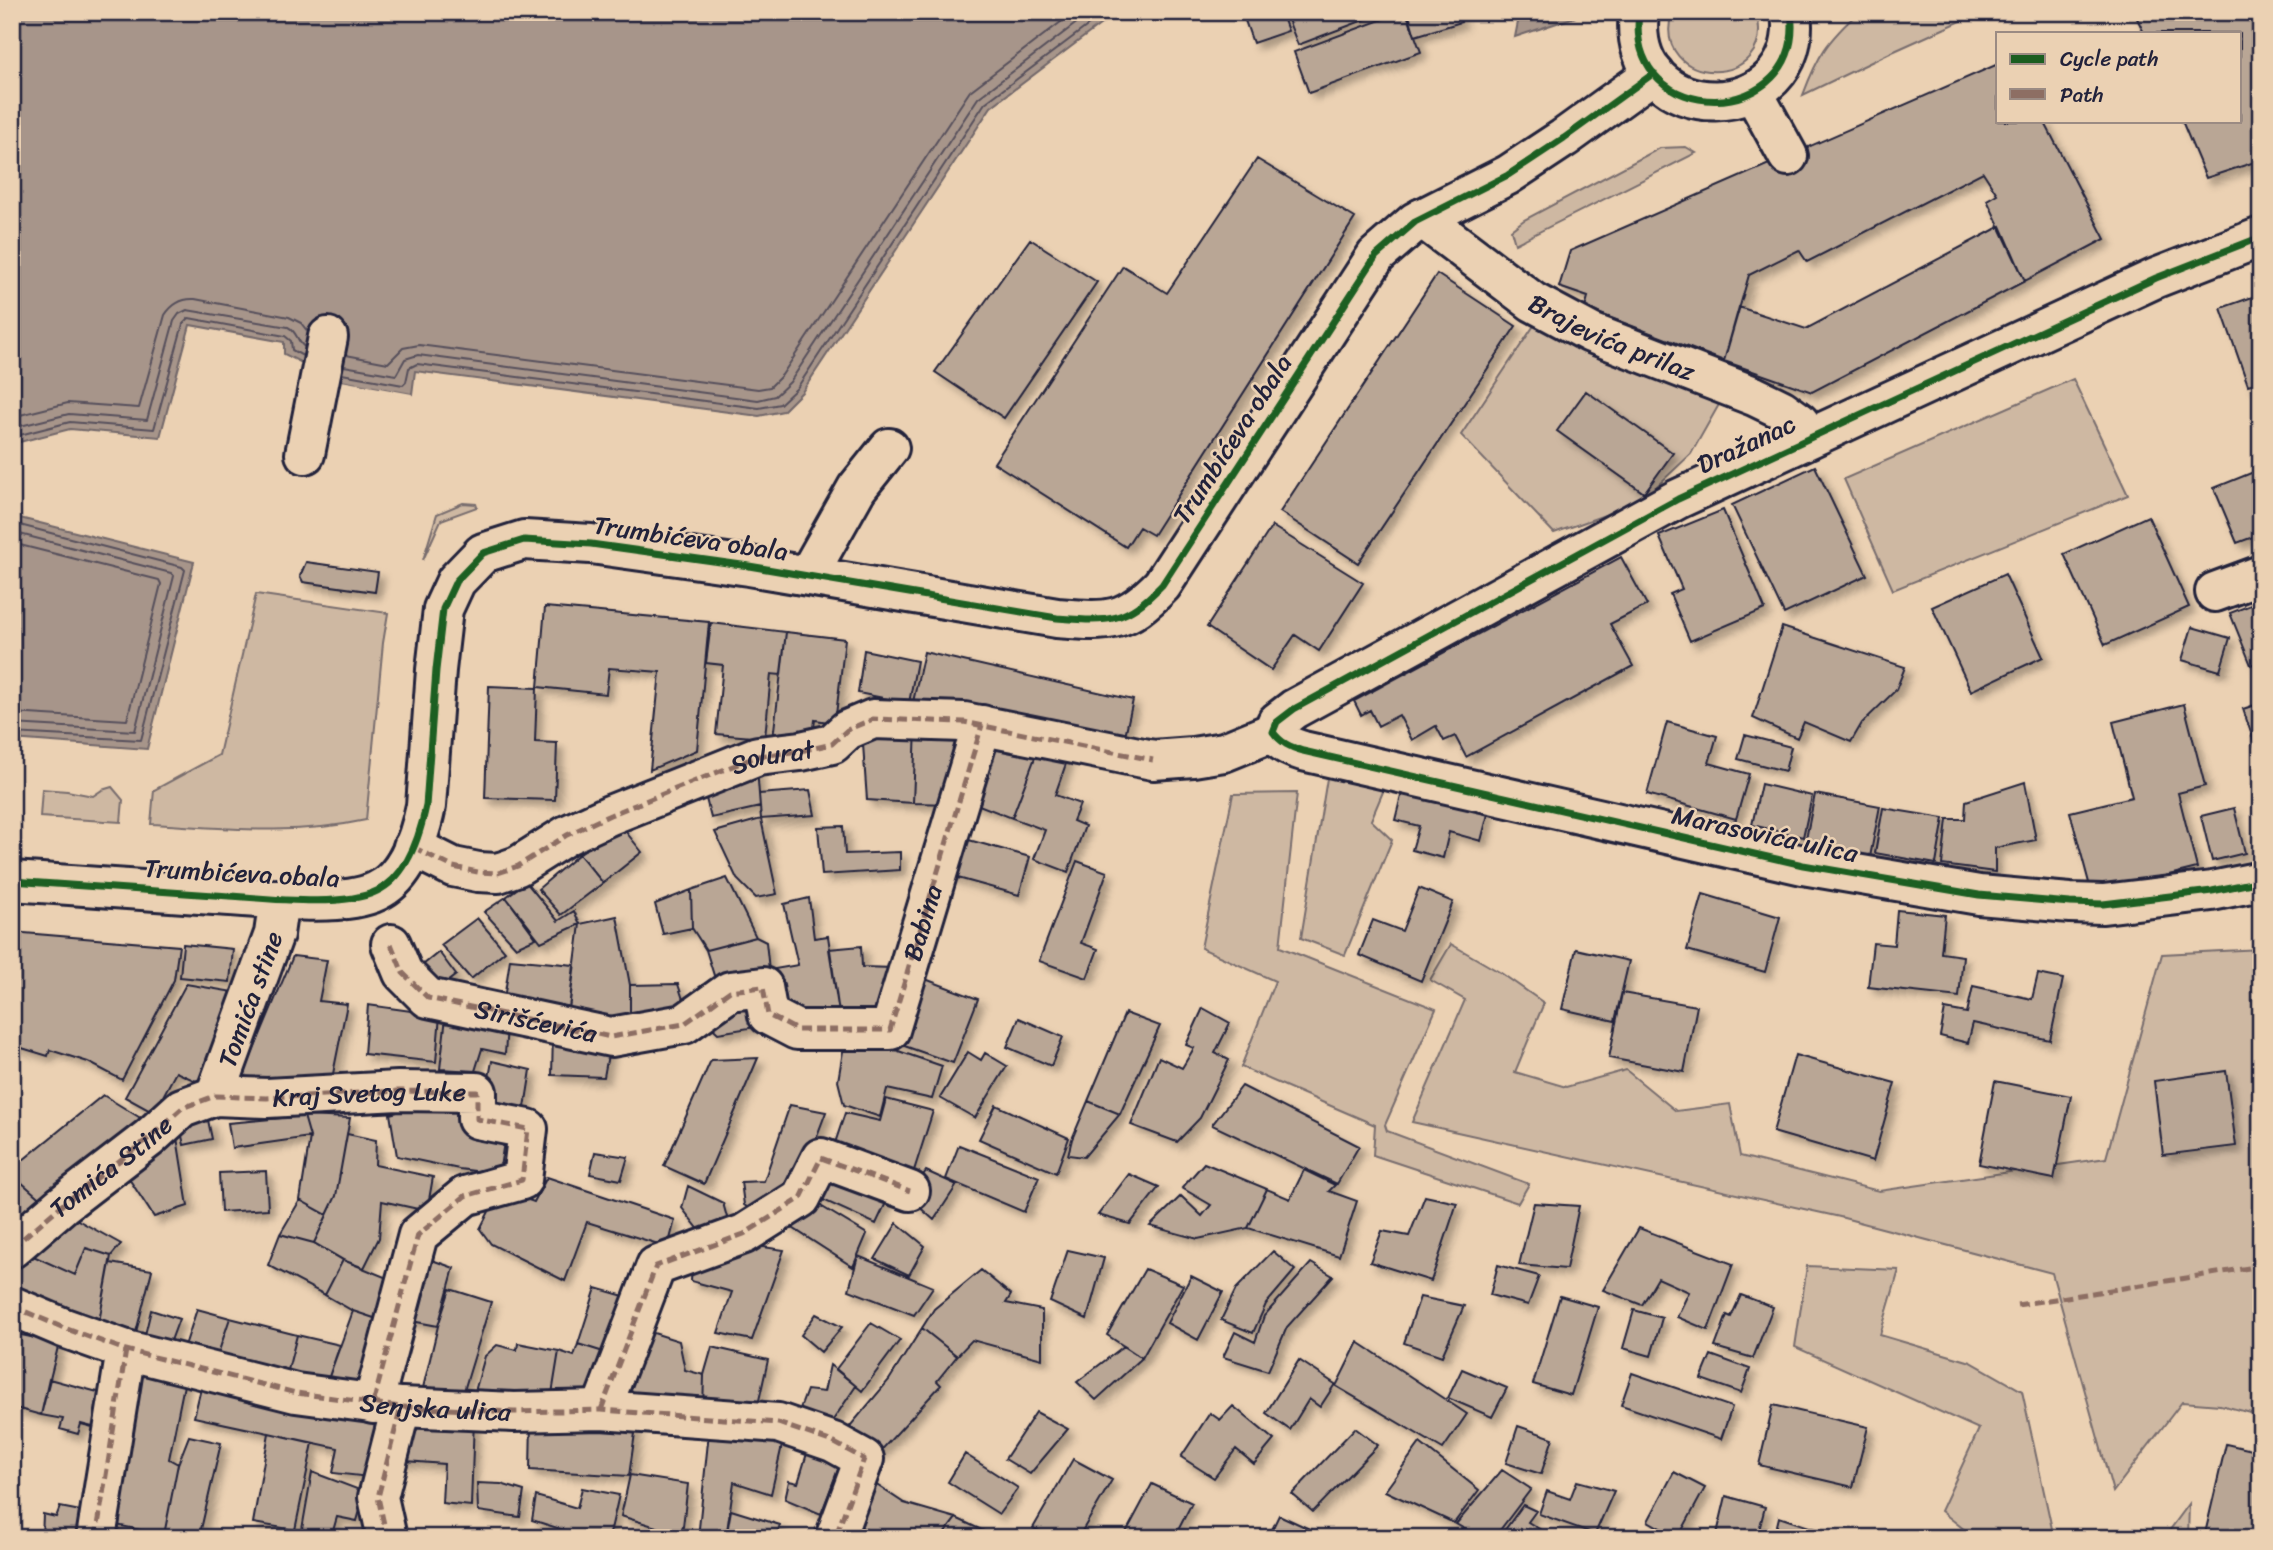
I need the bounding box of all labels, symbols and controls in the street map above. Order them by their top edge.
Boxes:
legend [1996,32,2242,122]
text: Cycle path [2060,40,2159,78]
text: Path [2060,76,2103,114]
street label: Brajevića prilaz [1520,281,1703,394]
street label: Trumbićeva obala [1159,344,1305,534]
street label: Dražanac [1689,401,1803,487]
street label: Trumbićeva obala [591,502,791,574]
street label: Solurat [723,725,820,788]
street label: Marasovića ulica [1668,792,1863,876]
street label: Trumbićeva obala [143,845,341,901]
street label: Babina [889,879,956,967]
street label: Tomića stine [204,924,296,1074]
street label: Sirišćevića [470,986,602,1057]
street label: Kraj Svetog Luke [271,1068,467,1121]
street label: Tomića Stine [38,1103,184,1230]
street label: Senjska ulica [357,1379,513,1435]

